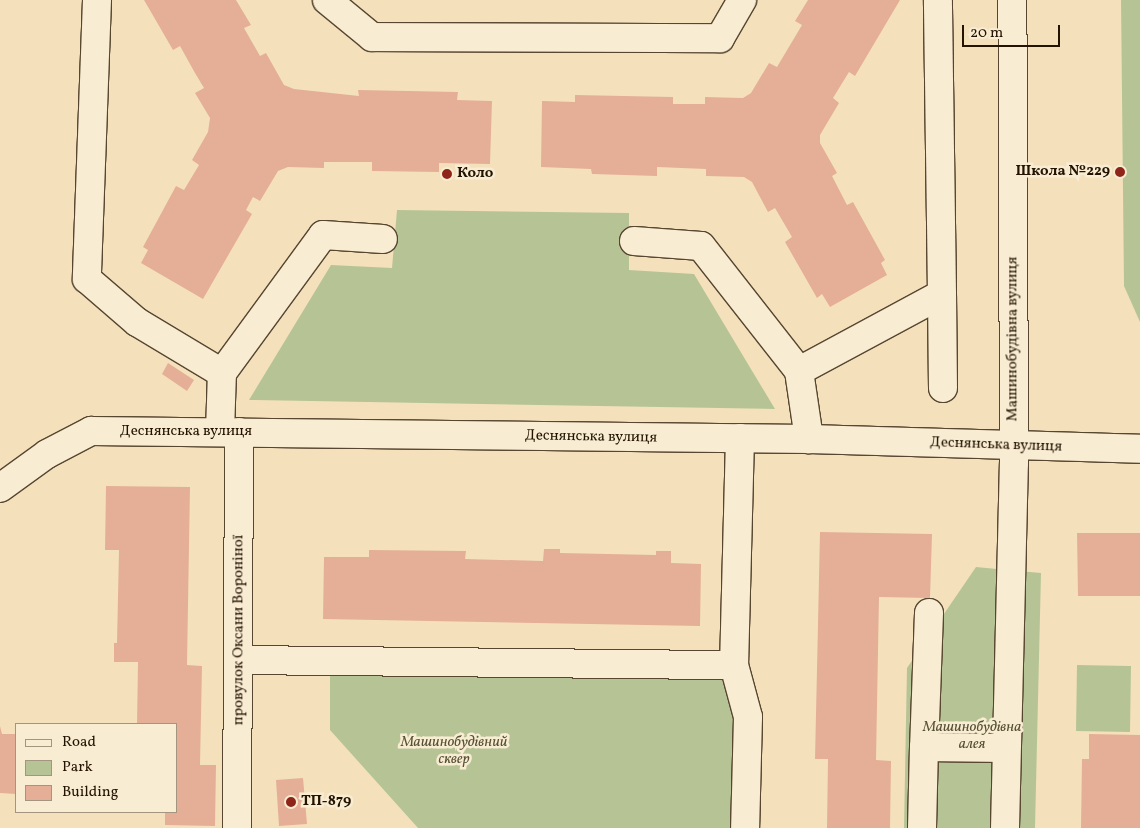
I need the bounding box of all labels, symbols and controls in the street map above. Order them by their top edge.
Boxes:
scale bar [965,15,1062,47]
text: 20 m [970,23,1003,44]
place label: Школа №229 [1015,163,1110,181]
place label: Коло [457,165,493,183]
marker: Школа №229 [1114,166,1126,178]
marker: Коло [441,168,453,180]
street label: Машинобудівна вулиця [1004,257,1022,421]
street label: Деснянська вулиця [120,423,252,441]
street label: Деснянська вулиця [525,427,657,447]
street label: Деснянська вулиця [930,434,1062,456]
street label: провулок Оксани Вороніної [230,535,248,725]
park label: Машинобудівна алея [923,718,1021,753]
legend [15,723,178,813]
text: Road [62,732,96,753]
park label: Машинобудівний сквер [401,733,507,768]
text: Park [62,757,93,778]
text: Building [62,782,118,803]
place label: ТП-879 [301,793,351,811]
marker: ТП-879 [285,796,297,808]

